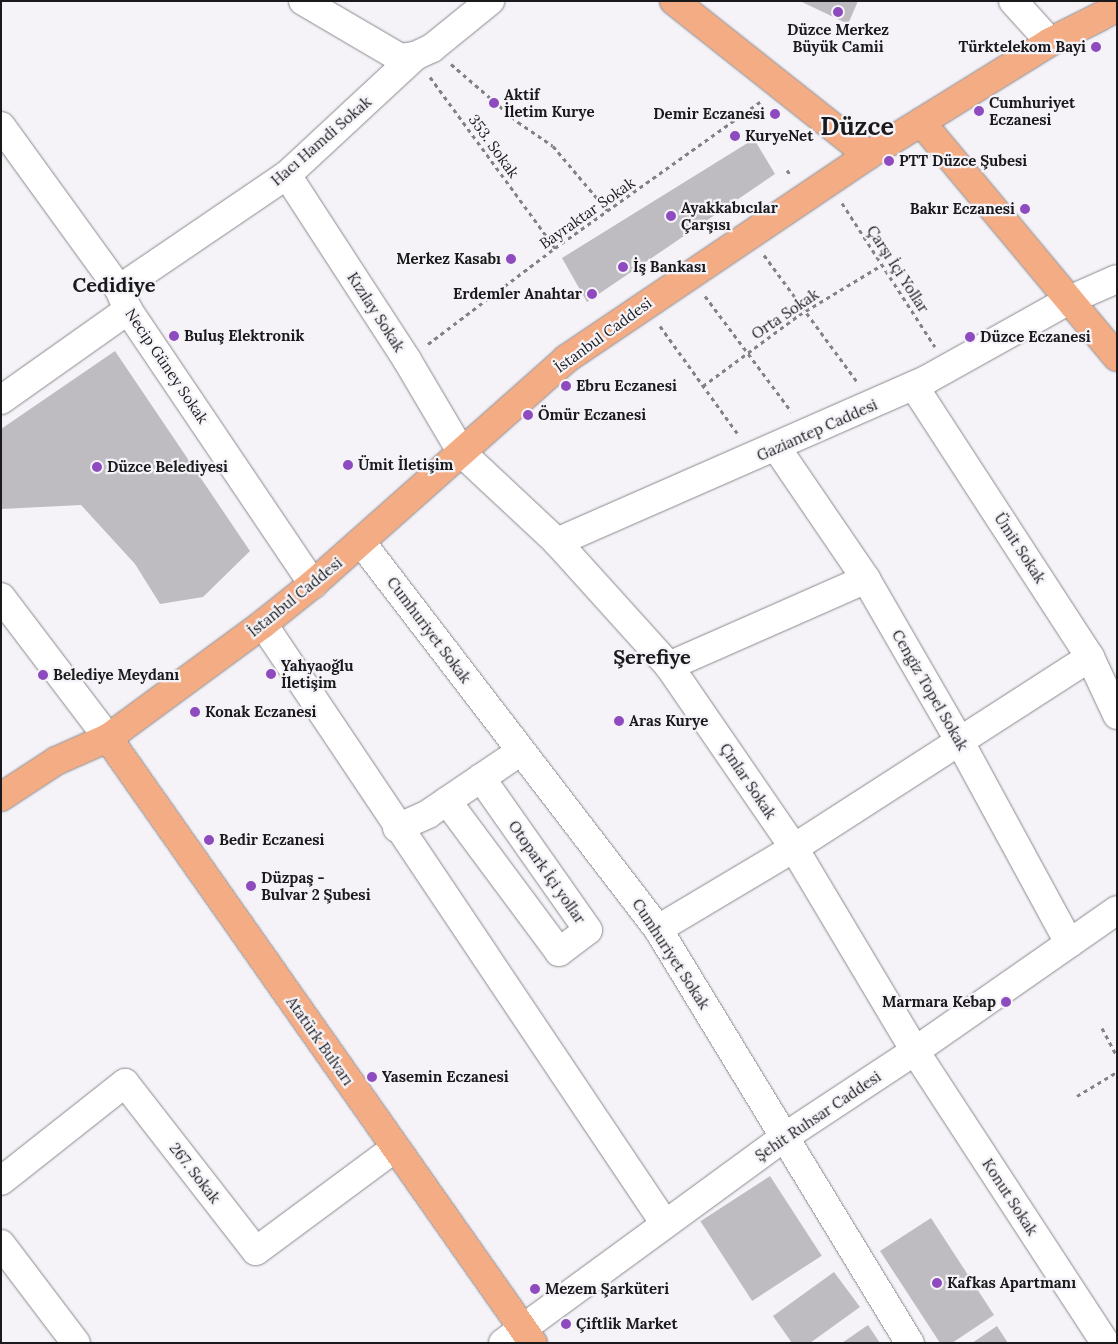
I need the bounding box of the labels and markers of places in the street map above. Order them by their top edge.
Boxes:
marker: Düzce Merkez Büyük Camii [832,6,844,18]
place label: Düzce Merkez Büyük Camii [787,20,889,55]
place label: Türktelekom Bayi [958,38,1086,56]
marker: Türktelekom Bayi [1090,41,1102,53]
place label: Aktif İletim Kurye [504,85,595,120]
place label: Cumhuriyet Eczanesi [989,93,1075,128]
marker: Aktif İletim Kurye [488,97,500,109]
place label: Demir Eczanesi [653,105,765,123]
marker: Cumhuriyet Eczanesi [973,105,985,117]
marker: Demir Eczanesi [769,108,781,120]
place label: KuryeNet [745,127,813,145]
marker: KuryeNet [729,130,741,142]
place label: PTT Düzce Şubesi [899,152,1027,170]
marker: PTT Düzce Şubesi [883,155,895,167]
place label: Ayakkabıcılar Çarşısı [681,198,778,233]
place label: Bakır Eczanesi [910,200,1015,218]
marker: Bakır Eczanesi [1019,203,1031,215]
marker: Ayakkabıcılar Çarşısı [665,210,677,222]
place label: Merkez Kasabı [396,250,501,268]
marker: Merkez Kasabı [505,253,517,265]
place label: İş Bankası [633,258,706,276]
marker: İş Bankası [617,261,629,273]
place label: Erdemler Anahtar [453,285,582,303]
marker: Erdemler Anahtar [586,288,598,300]
place label: Buluş Elektronik [184,327,304,345]
place label: Düzce Eczanesi [980,328,1091,346]
marker: Buluş Elektronik [168,330,180,342]
marker: Düzce Eczanesi [964,331,976,343]
place label: Ebru Eczanesi [576,377,677,395]
marker: Ebru Eczanesi [560,380,572,392]
place label: Ömür Eczanesi [538,406,646,424]
marker: Ömür Eczanesi [522,409,534,421]
place label: Ümit İletişim [358,456,453,474]
place label: Düzce Belediyesi [107,458,228,476]
marker: Ümit İletişim [342,459,354,471]
marker: Düzce Belediyesi [91,461,103,473]
place label: Yahyaoğlu İletişim [281,656,353,691]
place label: Belediye Meydanı [53,666,179,684]
marker: Yahyaoğlu İletişim [265,668,277,680]
marker: Belediye Meydanı [37,669,49,681]
place label: Konak Eczanesi [205,703,316,721]
marker: Konak Eczanesi [189,706,201,718]
place label: Aras Kurye [629,712,708,730]
marker: Aras Kurye [613,715,625,727]
place label: Bedir Eczanesi [219,831,324,849]
marker: Bedir Eczanesi [203,834,215,846]
place label: Düzpaş - Bulvar 2 Şubesi [261,868,371,903]
marker: Düzpaş - Bulvar 2 Şubesi [245,880,257,892]
place label: Marmara Kebap [882,993,996,1011]
marker: Marmara Kebap [1000,996,1012,1008]
place label: Yasemin Eczanesi [382,1068,509,1086]
marker: Yasemin Eczanesi [366,1071,378,1083]
place label: Kafkas Apartmanı [947,1274,1076,1292]
marker: Kafkas Apartmanı [931,1277,943,1289]
place label: Mezem Şarküteri [545,1280,669,1298]
marker: Mezem Şarküteri [529,1283,541,1295]
place label: Çiftlik Market [576,1315,678,1333]
marker: Çiftlik Market [560,1318,572,1330]

